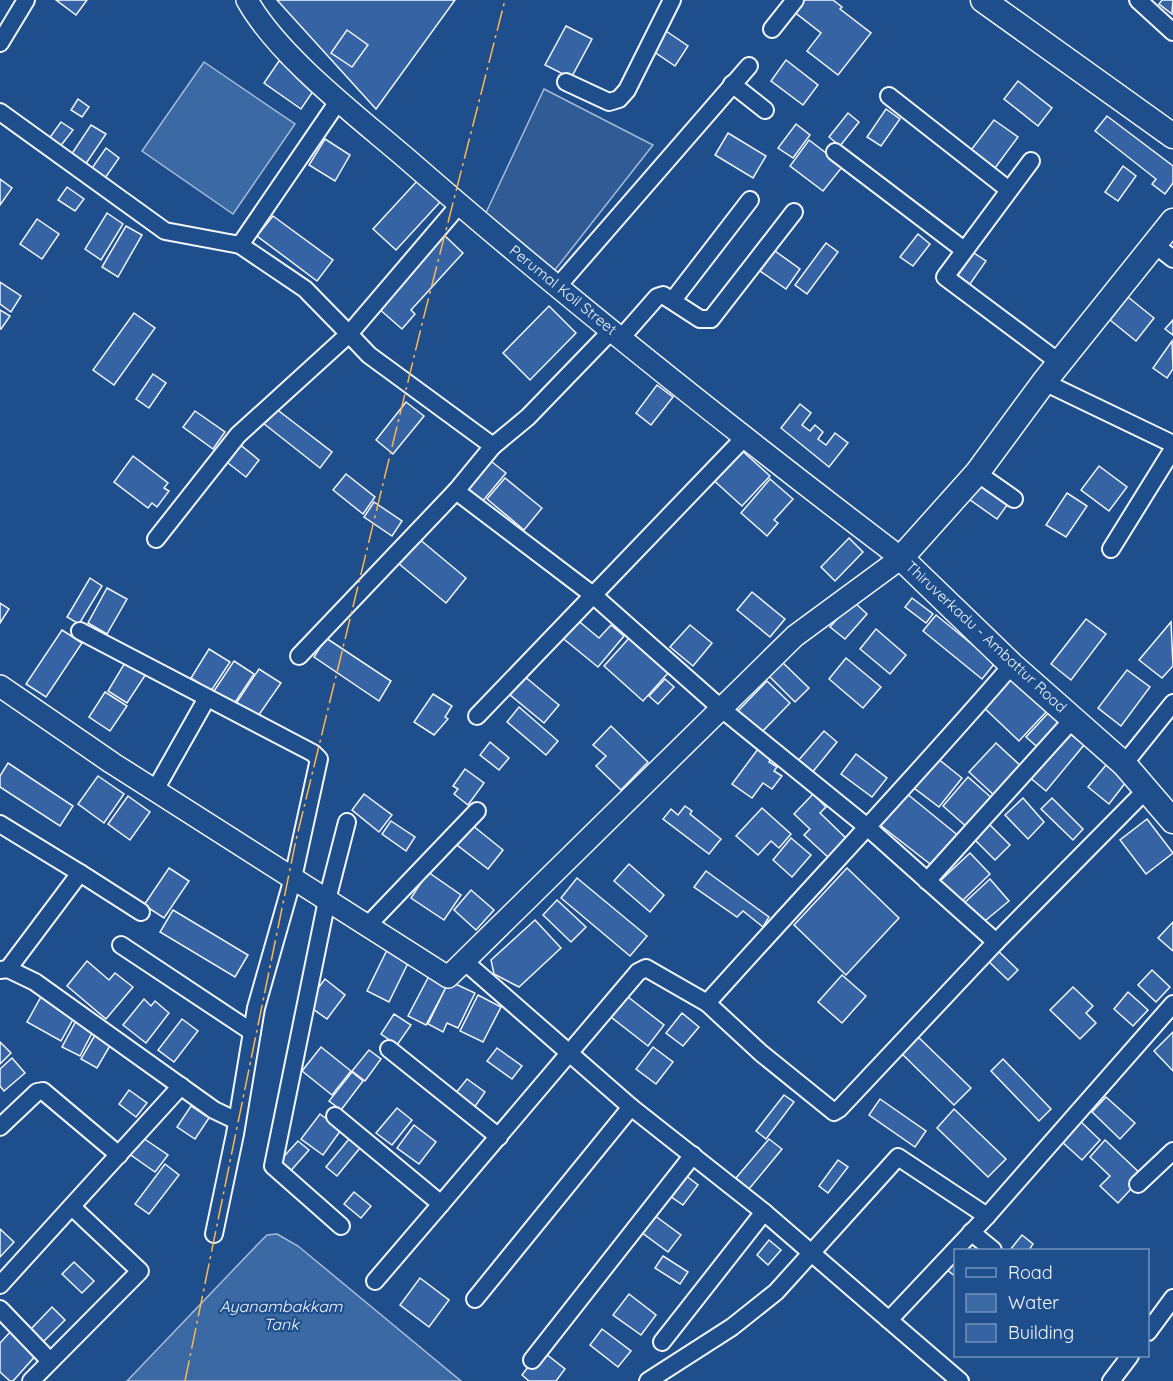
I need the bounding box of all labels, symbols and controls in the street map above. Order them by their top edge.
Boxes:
street label: Perumal Koil Street [506,241,621,339]
street label: Thiruverkadu - Ambattur Road [902,557,1071,716]
legend [954,1249,1149,1357]
text: Road [1008,1261,1053,1284]
text: Water [1008,1291,1059,1314]
water label: Ayanambakkam Tank [220,1296,343,1334]
text: Building [1008,1321,1074,1344]

